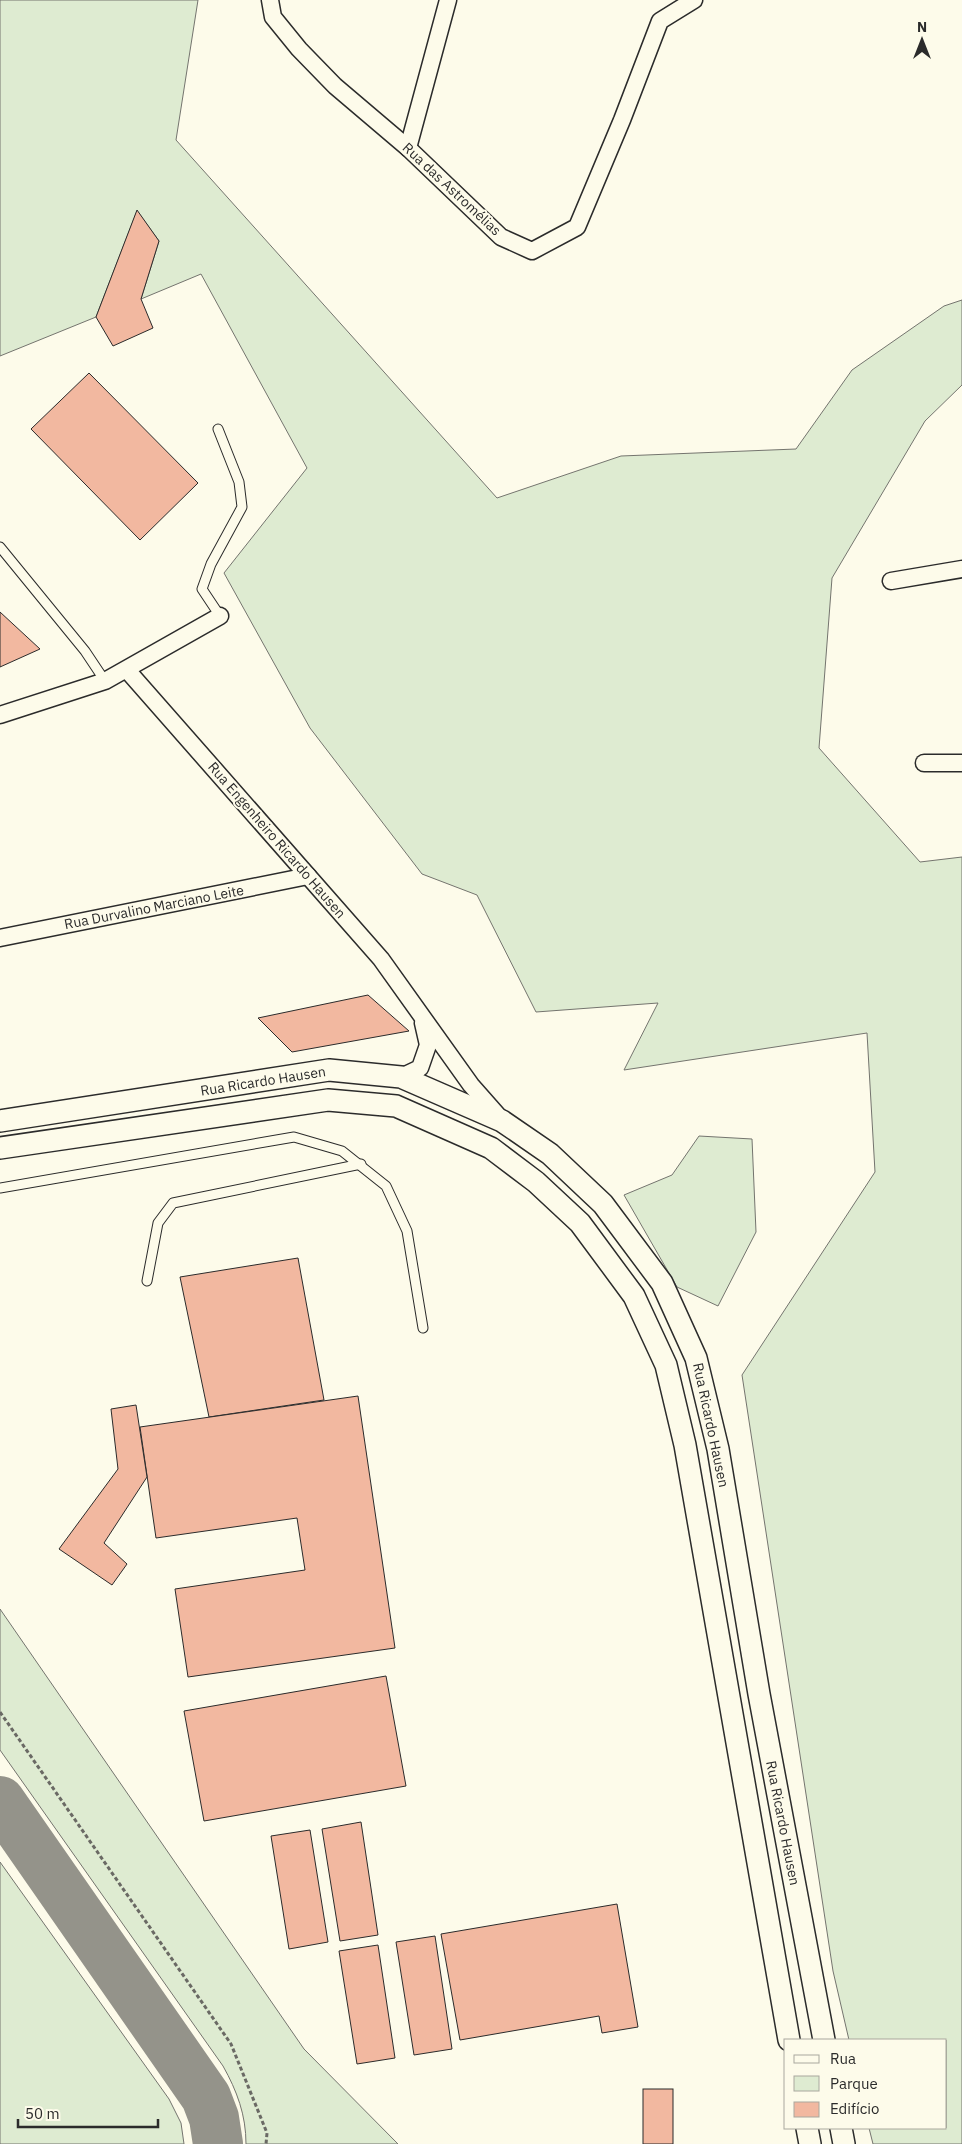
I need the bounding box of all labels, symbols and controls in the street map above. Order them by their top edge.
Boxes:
north arrow [897,15,947,65]
text: N [917,18,927,36]
street label: Rua das Astromélias [399,139,505,240]
street label: Rua Engenheiro Ricardo Hausen [204,758,350,922]
street label: Rua Durvalino Marciano Leite [63,881,246,933]
street label: Rua Ricardo Hausen [199,1062,327,1100]
street label: Rua Ricardo Hausen [689,1361,733,1489]
street label: Rua Ricardo Hausen [762,1759,804,1887]
legend [784,2039,947,2129]
text: Rua [830,2049,856,2068]
text: Parque [830,2074,878,2093]
scale bar [18,2096,158,2128]
text: Edifício [830,2099,879,2118]
text: 50 m [25,2104,60,2123]

